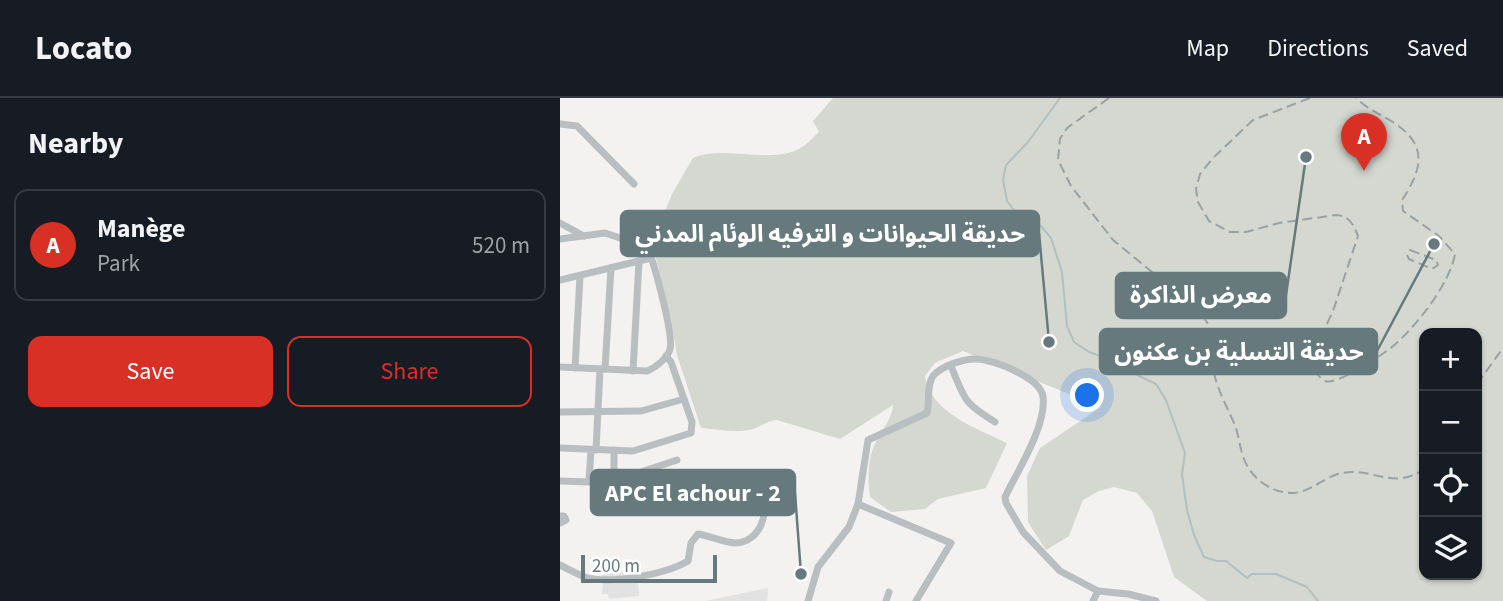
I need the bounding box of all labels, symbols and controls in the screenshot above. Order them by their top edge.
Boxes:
text: Locato [35,25,132,72]
text: Map [1186,31,1229,66]
text: Directions [1267,31,1369,66]
text: Saved [1407,31,1468,66]
pin: A [1341,113,1387,171]
text: Nearby [28,122,123,165]
text: Manège [97,210,185,247]
callout: حديقة الحيوانات و الترفيه الوئام المدني [621,211,1039,256]
text: حديقة الحيوانات و الترفيه الوئام المدني [635,217,1025,254]
text: A [46,229,60,262]
text: 520 m [472,229,530,262]
text: Park [97,247,140,280]
callout: معرض الذاكرة [1116,273,1286,318]
text: معرض الذاكرة [1130,278,1272,313]
map controls [1419,328,1482,580]
button: + [1419,328,1482,391]
callout: حديقة التسلية بن عكنون [1100,329,1377,374]
text: حديقة التسلية بن عكنون [1114,335,1364,370]
button: Save [28,336,273,407]
button: Share [287,336,532,407]
your location [1070,378,1104,412]
button: − [1419,391,1482,454]
button: locate [1419,454,1482,517]
callout: APC El achour - 2 [591,470,795,515]
text: APC El achour - 2 [604,476,781,511]
button: layers [1419,517,1482,580]
scale bar [581,552,718,584]
text: 200 m [592,553,640,580]

